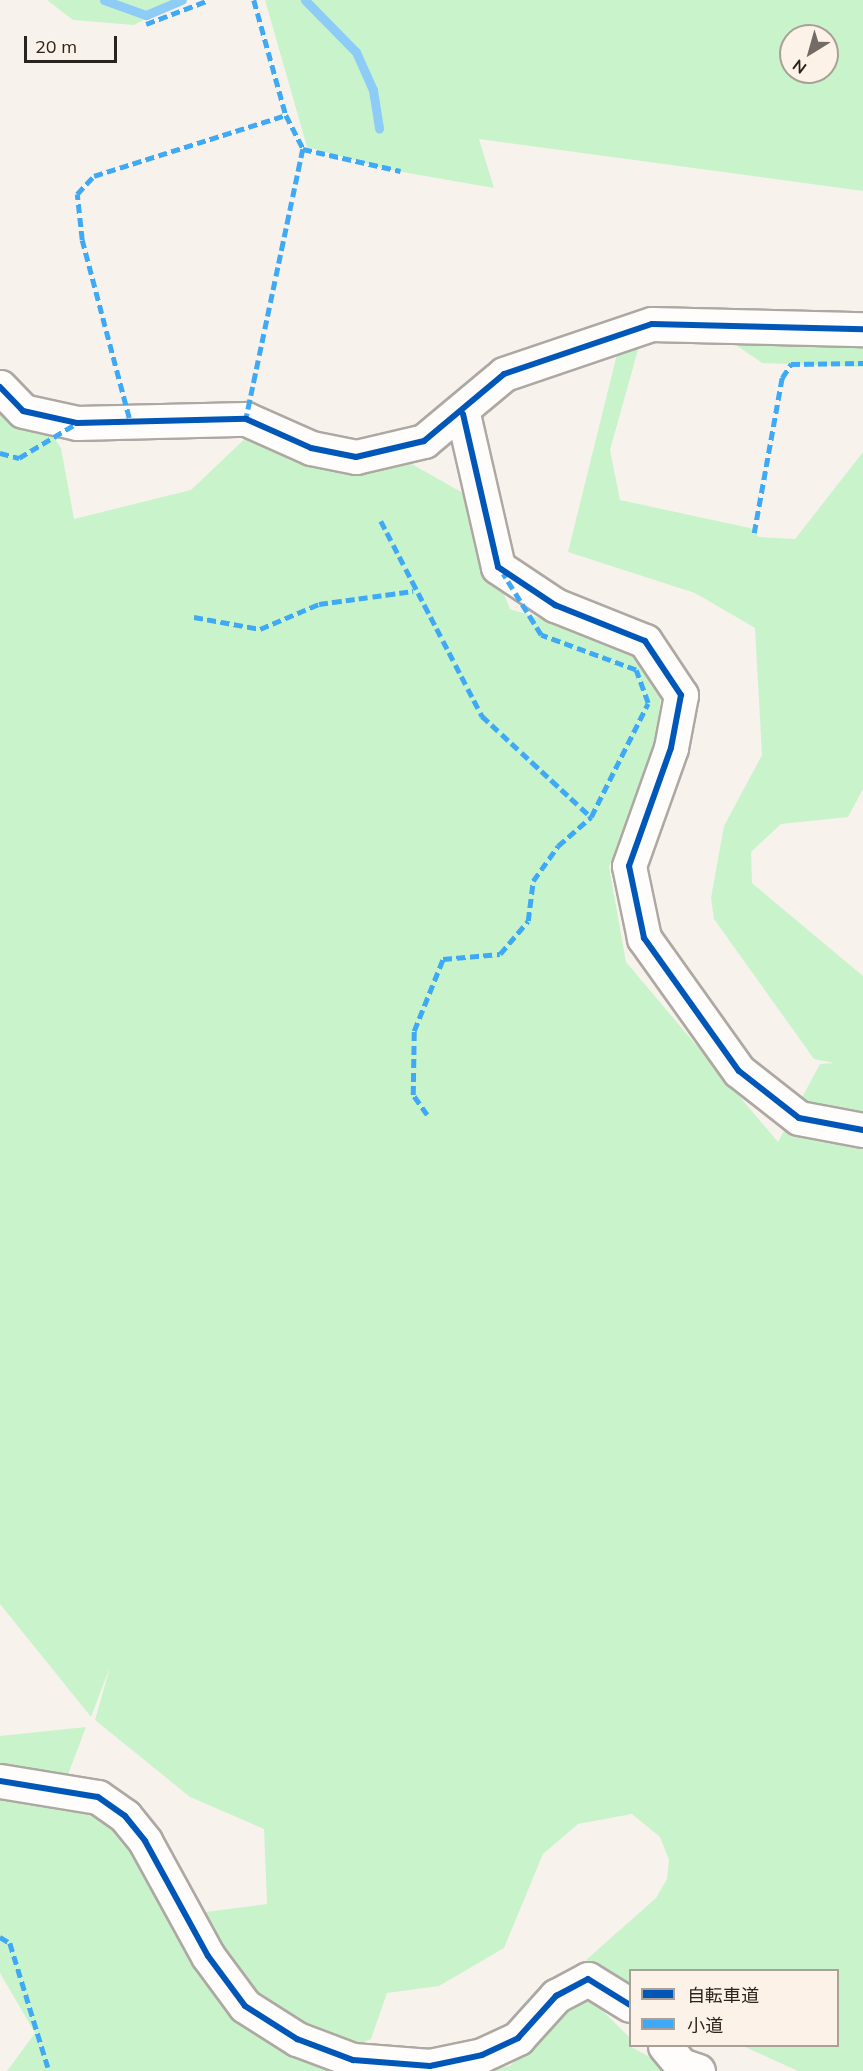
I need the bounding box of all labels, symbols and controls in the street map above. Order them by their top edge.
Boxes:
scale bar [27,24,120,62]
north arrow [779,24,839,84]
text: 20 m [35,35,77,58]
text: N [789,55,810,78]
legend [629,1969,839,2047]
text: 自転車道 [687,1984,759,2007]
text: 小道 [687,2014,723,2037]

